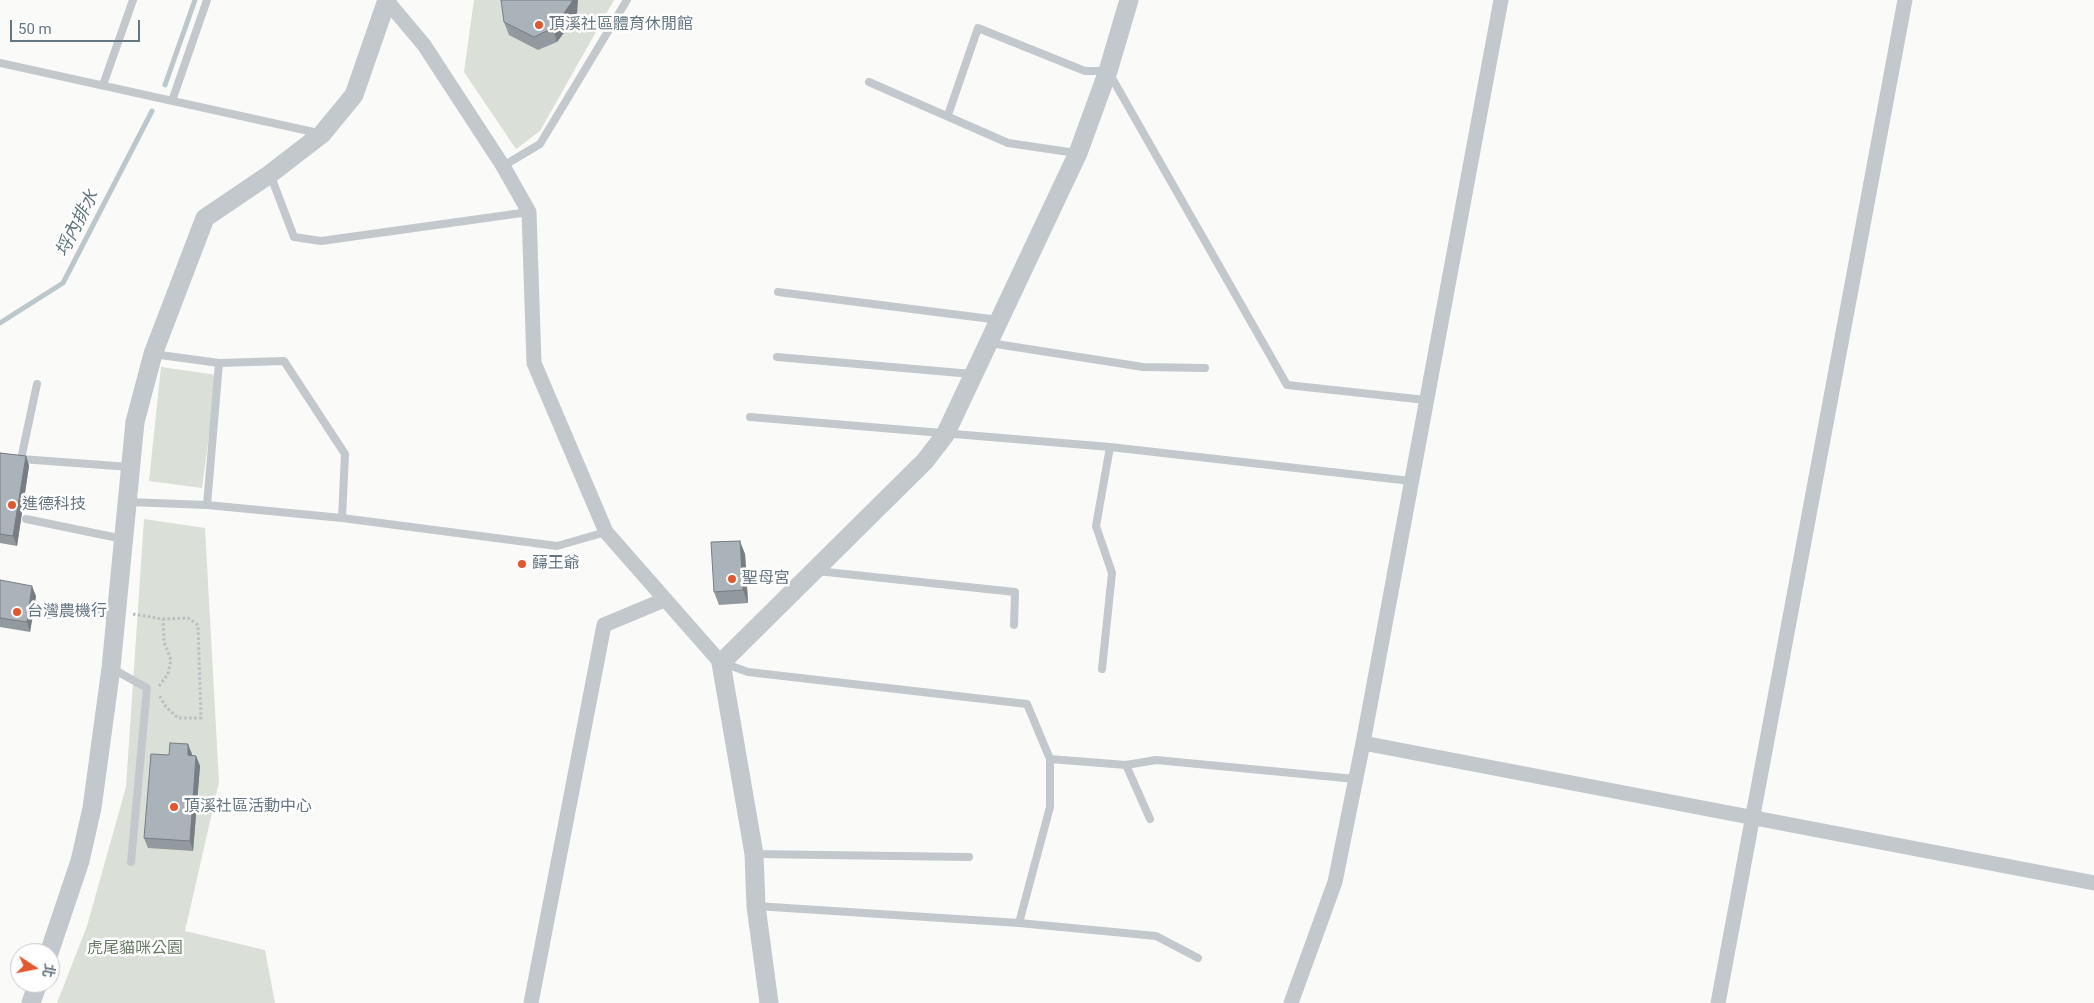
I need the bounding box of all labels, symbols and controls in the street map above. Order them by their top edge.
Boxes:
scale bar [12,10,142,42]
place label: 頂溪社區體育休閒館 [549,15,693,35]
marker: 頂溪社區體育休閒館 [533,19,545,31]
text: 50 m [18,20,52,38]
water label: 埒內排水 [52,187,104,261]
place label: 進德科技 [22,495,86,515]
marker: 進德科技 [6,499,18,511]
place label: 蘬王爺 [532,554,580,574]
marker: 蘬王爺 [516,558,528,570]
place label: 聖母宮 [742,569,790,589]
marker: 聖母宮 [726,573,738,585]
place label: 台灣農機行 [27,602,107,622]
marker: 台灣農機行 [11,606,23,618]
place label: 頂溪社區活動中心 [184,797,312,817]
marker: 頂溪社區活動中心 [168,801,180,813]
park label: 虎尾貓咪公園 [87,939,183,959]
north arrow [10,943,60,993]
text: 北 [40,962,58,979]

